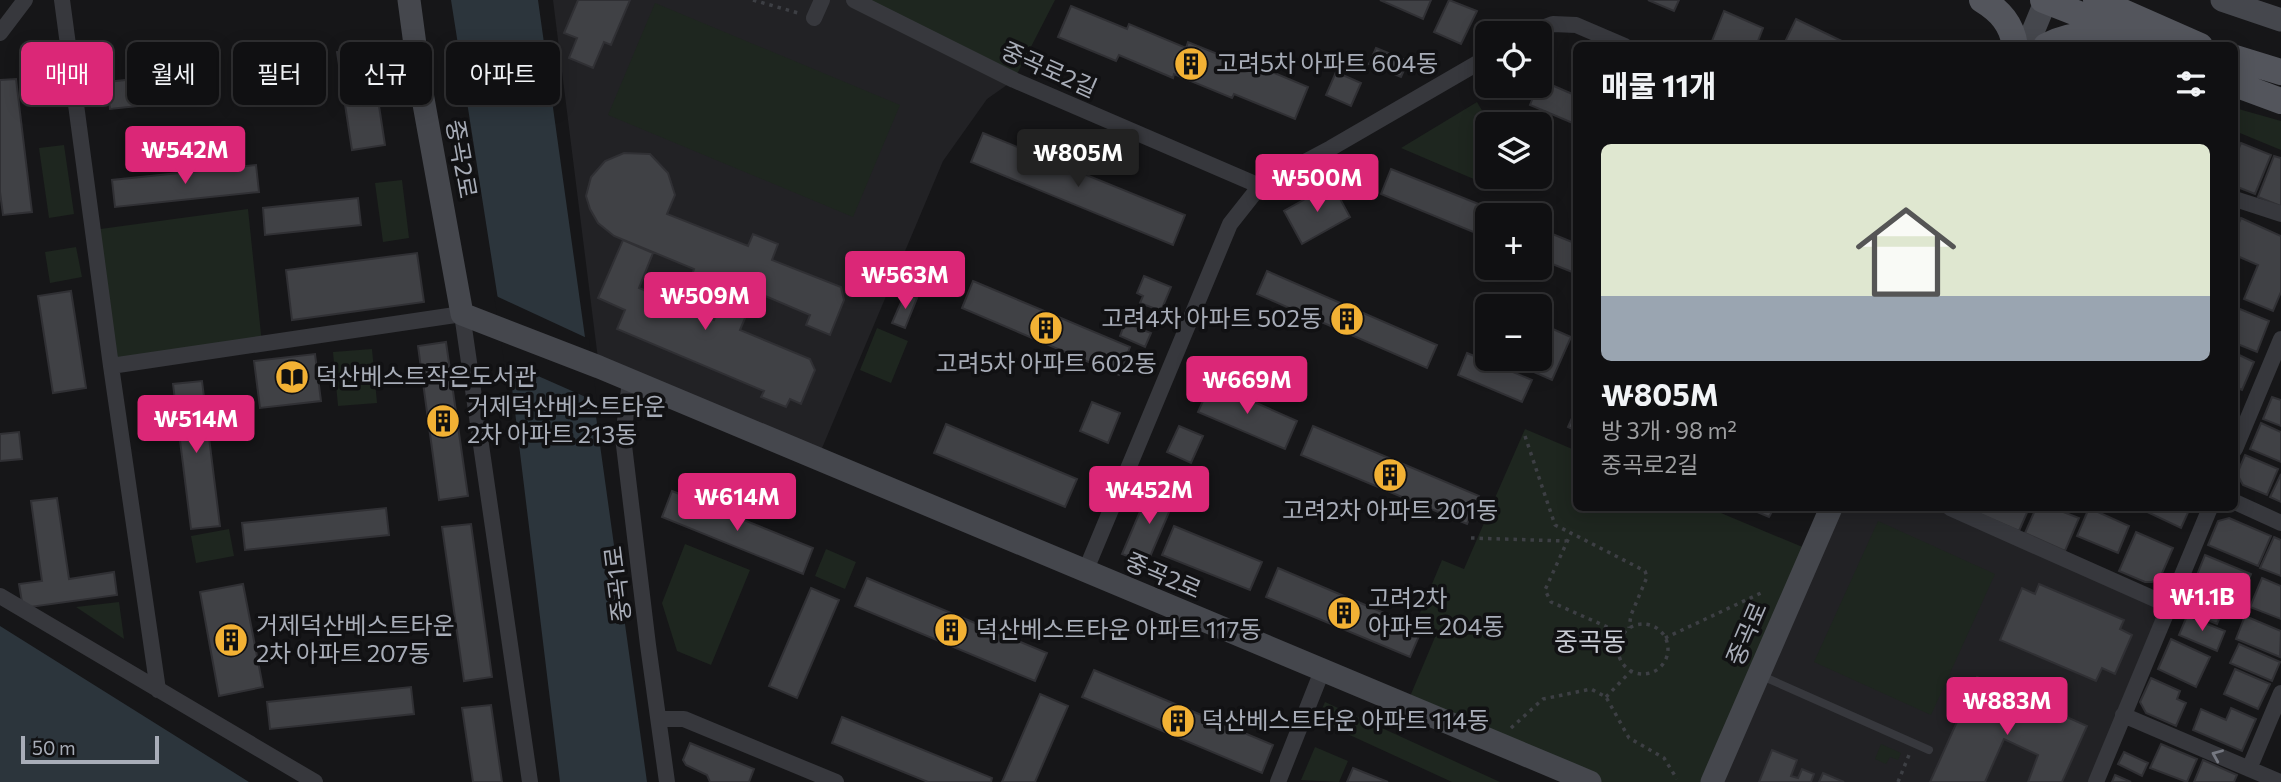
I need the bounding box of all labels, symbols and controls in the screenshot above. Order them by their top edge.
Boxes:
map controls [1475,21,1552,371]
button: locate [1475,21,1552,98]
street label: 중곡로2길 [997,35,1102,103]
chip: 매매 [21,42,113,105]
chip: 월세 [127,42,219,105]
chip: 필터 [233,42,326,105]
chip: 신규 [340,42,432,105]
chip: 아파트 [446,42,560,105]
building icon: 고려5차 아파트 604동 [1172,45,1210,83]
place label: 고려5차 아파트 604동 [1216,48,1438,77]
icon: filters [2172,65,2210,103]
text: 매물 11개 [1601,66,1717,103]
button: layers [1475,112,1552,189]
street label: 중곡2로 [441,117,484,200]
pin: ₩542M [136,127,234,186]
pin: ₩805M [1029,130,1127,189]
text: ₩542M [141,135,229,163]
text: ₩805M [1033,138,1123,166]
pin: ₩500M [1268,154,1366,214]
text: ₩500M [1271,163,1363,191]
icon: home [1843,189,1969,315]
button: + [1475,203,1552,280]
pin: ₩563M [856,252,954,311]
text: ₩563M [861,260,949,288]
pin: ₩509M [656,272,754,332]
text: ₩509M [660,281,750,309]
button: − [1475,294,1552,371]
building icon: 고려4차 아파트 502동 [1328,300,1366,338]
place label: 고려4차 아파트 502동 [1101,303,1322,332]
building icon: 고려5차 아파트 602동 [1027,309,1065,347]
place label: 고려5차 아파트 602동 [935,348,1157,377]
pin: ₩669M [1198,356,1296,416]
library icon: 덕산베스트작은도서관 [273,358,311,396]
place label: 덕산베스트작은도서관 [316,361,537,390]
text: ₩669M [1202,365,1292,393]
text: ₩805M [1601,375,1719,412]
place label: 거제덕산베스트타운 2차 아파트 213동 [467,391,666,448]
pin: ₩514M [147,396,245,455]
building icon: 거제덕산베스트타운 2차 아파트 213동 [424,402,462,440]
text: ₩514M [153,404,239,432]
text: 방 3개 · 98 m² [1601,416,1737,444]
text: 중곡로2길 [1601,450,1698,478]
building icon: 고려2차 아파트 201동 [1371,456,1409,494]
pin: ₩452M [1100,466,1198,526]
pin: ₩614M [688,474,786,533]
text: ₩452M [1105,475,1193,503]
text: ₩614M [694,482,780,510]
place label: 고려2차 아파트 201동 [1282,495,1498,524]
street label: 중곡1로 [597,544,636,624]
street label: 중곡2로 [1121,546,1206,604]
pin: ₩1.1B [2153,574,2251,633]
text: ₩1.1B [2169,582,2235,610]
place label: 고려2차 아파트 204동 [1368,583,1504,640]
building icon: 고려2차 아파트 204동 [1325,594,1363,632]
street label: 중곡로 [1719,597,1772,670]
place label: 거제덕산베스트타운 2차 아파트 207동 [256,610,455,667]
building icon: 덕산베스트타운 아파트 117동 [932,611,970,649]
place label: 덕산베스트타운 아파트 117동 [976,614,1261,643]
building icon: 거제덕산베스트타운 2차 아파트 207동 [212,621,250,659]
district label: 중곡동 [1554,625,1626,656]
pin: ₩883M [1958,678,2056,737]
text: ₩883M [1963,686,2051,714]
building icon: 덕산베스트타운 아파트 114동 [1159,702,1197,740]
place label: 덕산베스트타운 아파트 114동 [1202,705,1489,734]
scale bar [21,733,159,765]
text: 50 m [32,736,76,759]
one-way arrow [2212,749,2224,763]

